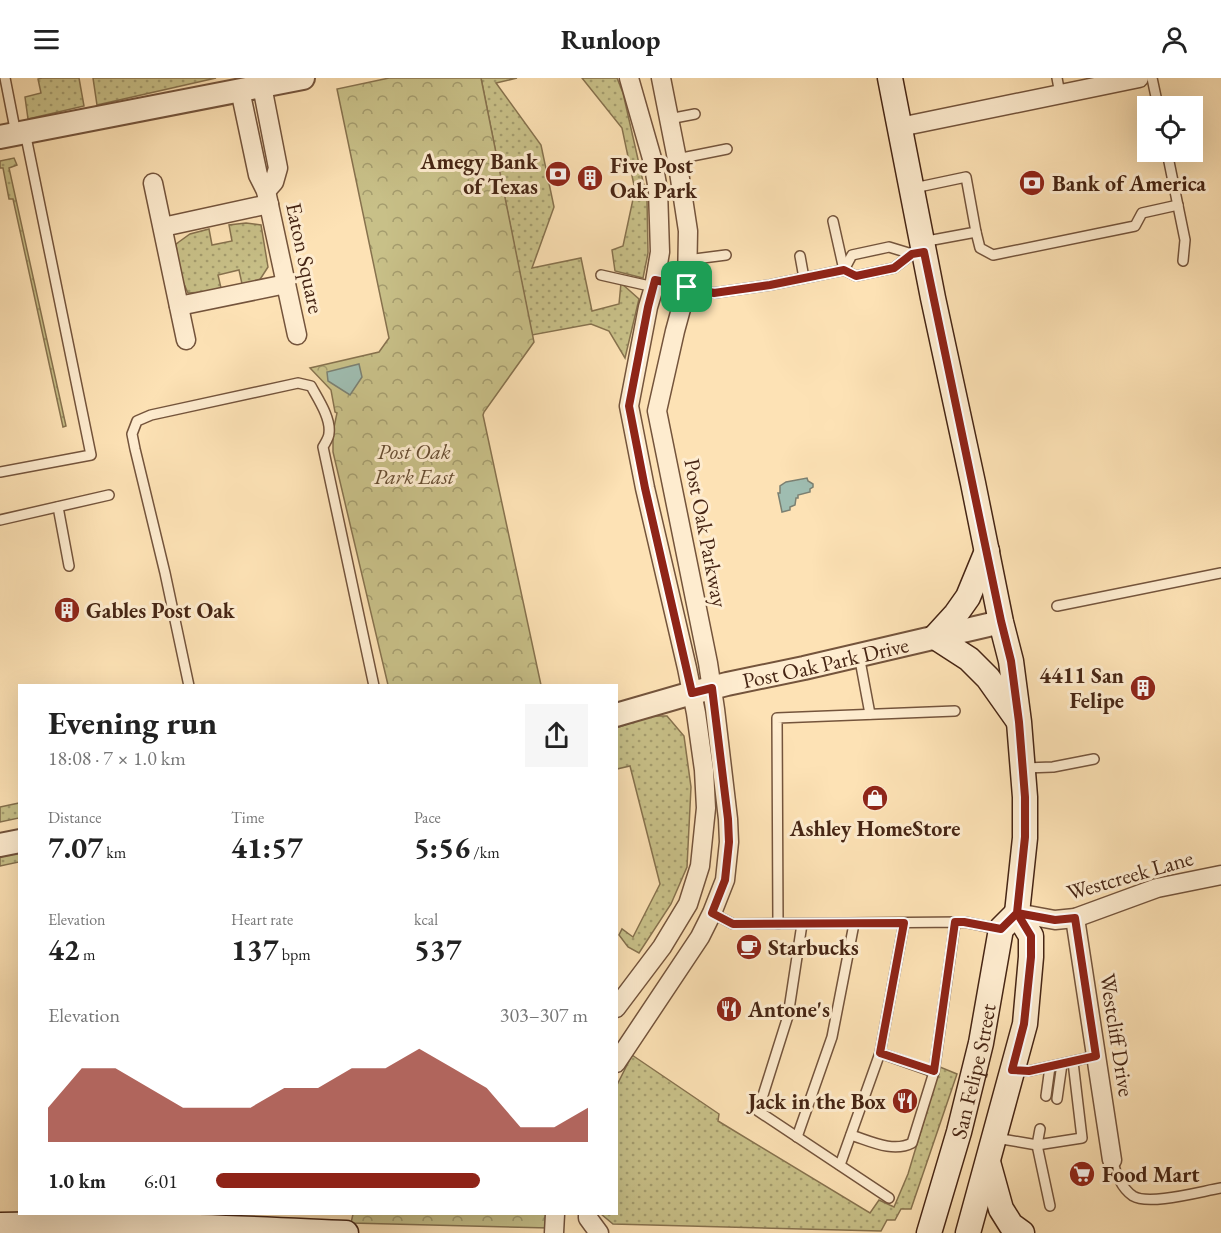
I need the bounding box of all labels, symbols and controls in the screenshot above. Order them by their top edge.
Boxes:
text: Runloop [561,22,660,57]
icon: menu [30,23,63,56]
icon: person [1158,23,1191,56]
map controls [1137,96,1203,162]
button: locate [1137,96,1203,162]
place label: Amegy Bank of Texas [420,147,539,201]
place label: Five Post Oak Park [610,151,698,205]
bank icon: Amegy Bank of Texas [543,159,573,189]
building icon: Five Post Oak Park [575,163,605,193]
bank icon: Bank of America [1017,168,1047,198]
place label: Bank of America [1052,169,1206,198]
street label: Eaton Square [279,200,331,316]
pin [661,261,712,312]
icon: arrive [670,270,703,303]
park label: Post Oak Park East [374,437,456,491]
street label: Post Oak Parkway [677,456,735,610]
building icon: Gables Post Oak [52,595,82,625]
place label: Gables Post Oak [86,596,236,625]
street label: Post Oak Park Drive [740,629,912,695]
place label: 4411 San Felipe [1039,661,1125,715]
building icon: 4411 San Felipe [1128,673,1158,703]
text: Evening run [48,701,217,744]
button: share [525,704,588,767]
text: 18:08 · 7 × 1.0 km [48,745,186,771]
shop icon: Ashley HomeStore [860,783,890,813]
text: Distance [48,807,101,828]
text: Time [231,807,264,828]
text: Pace [414,807,441,828]
place label: Ashley HomeStore [789,814,960,843]
text: 7.07 [48,828,103,867]
text: 41:57 [231,828,303,867]
text: 5:56 [414,828,470,867]
text: km [103,842,126,863]
text: /km [470,842,500,863]
street label: Westcreek Lane [1064,843,1197,907]
text: Elevation [48,909,106,930]
text: Heart rate [231,909,293,930]
text: kcal [414,909,438,930]
text: 42 [48,930,80,969]
text: 137 [231,930,279,969]
text: 537 [414,930,462,969]
cafe icon: Starbucks [734,932,764,962]
place label: Starbucks [768,933,859,962]
text: m [80,944,95,965]
text: bpm [279,944,311,965]
street label: Westcliff Drive [1093,971,1141,1099]
restaurant icon: Antone's [714,994,744,1024]
place label: Antone's [747,995,830,1024]
street label: San Felipe Street [943,1001,1002,1142]
text: Elevation [48,1002,120,1028]
text: 303–307 m [500,1002,588,1028]
restaurant icon: Jack in the Box [890,1086,920,1116]
place label: Jack in the Box [746,1087,886,1116]
supermarket icon: Food Mart [1067,1159,1097,1189]
place label: Food Mart [1102,1160,1200,1189]
text: 1.0 km [48,1168,106,1194]
text: 6:01 [144,1168,178,1194]

